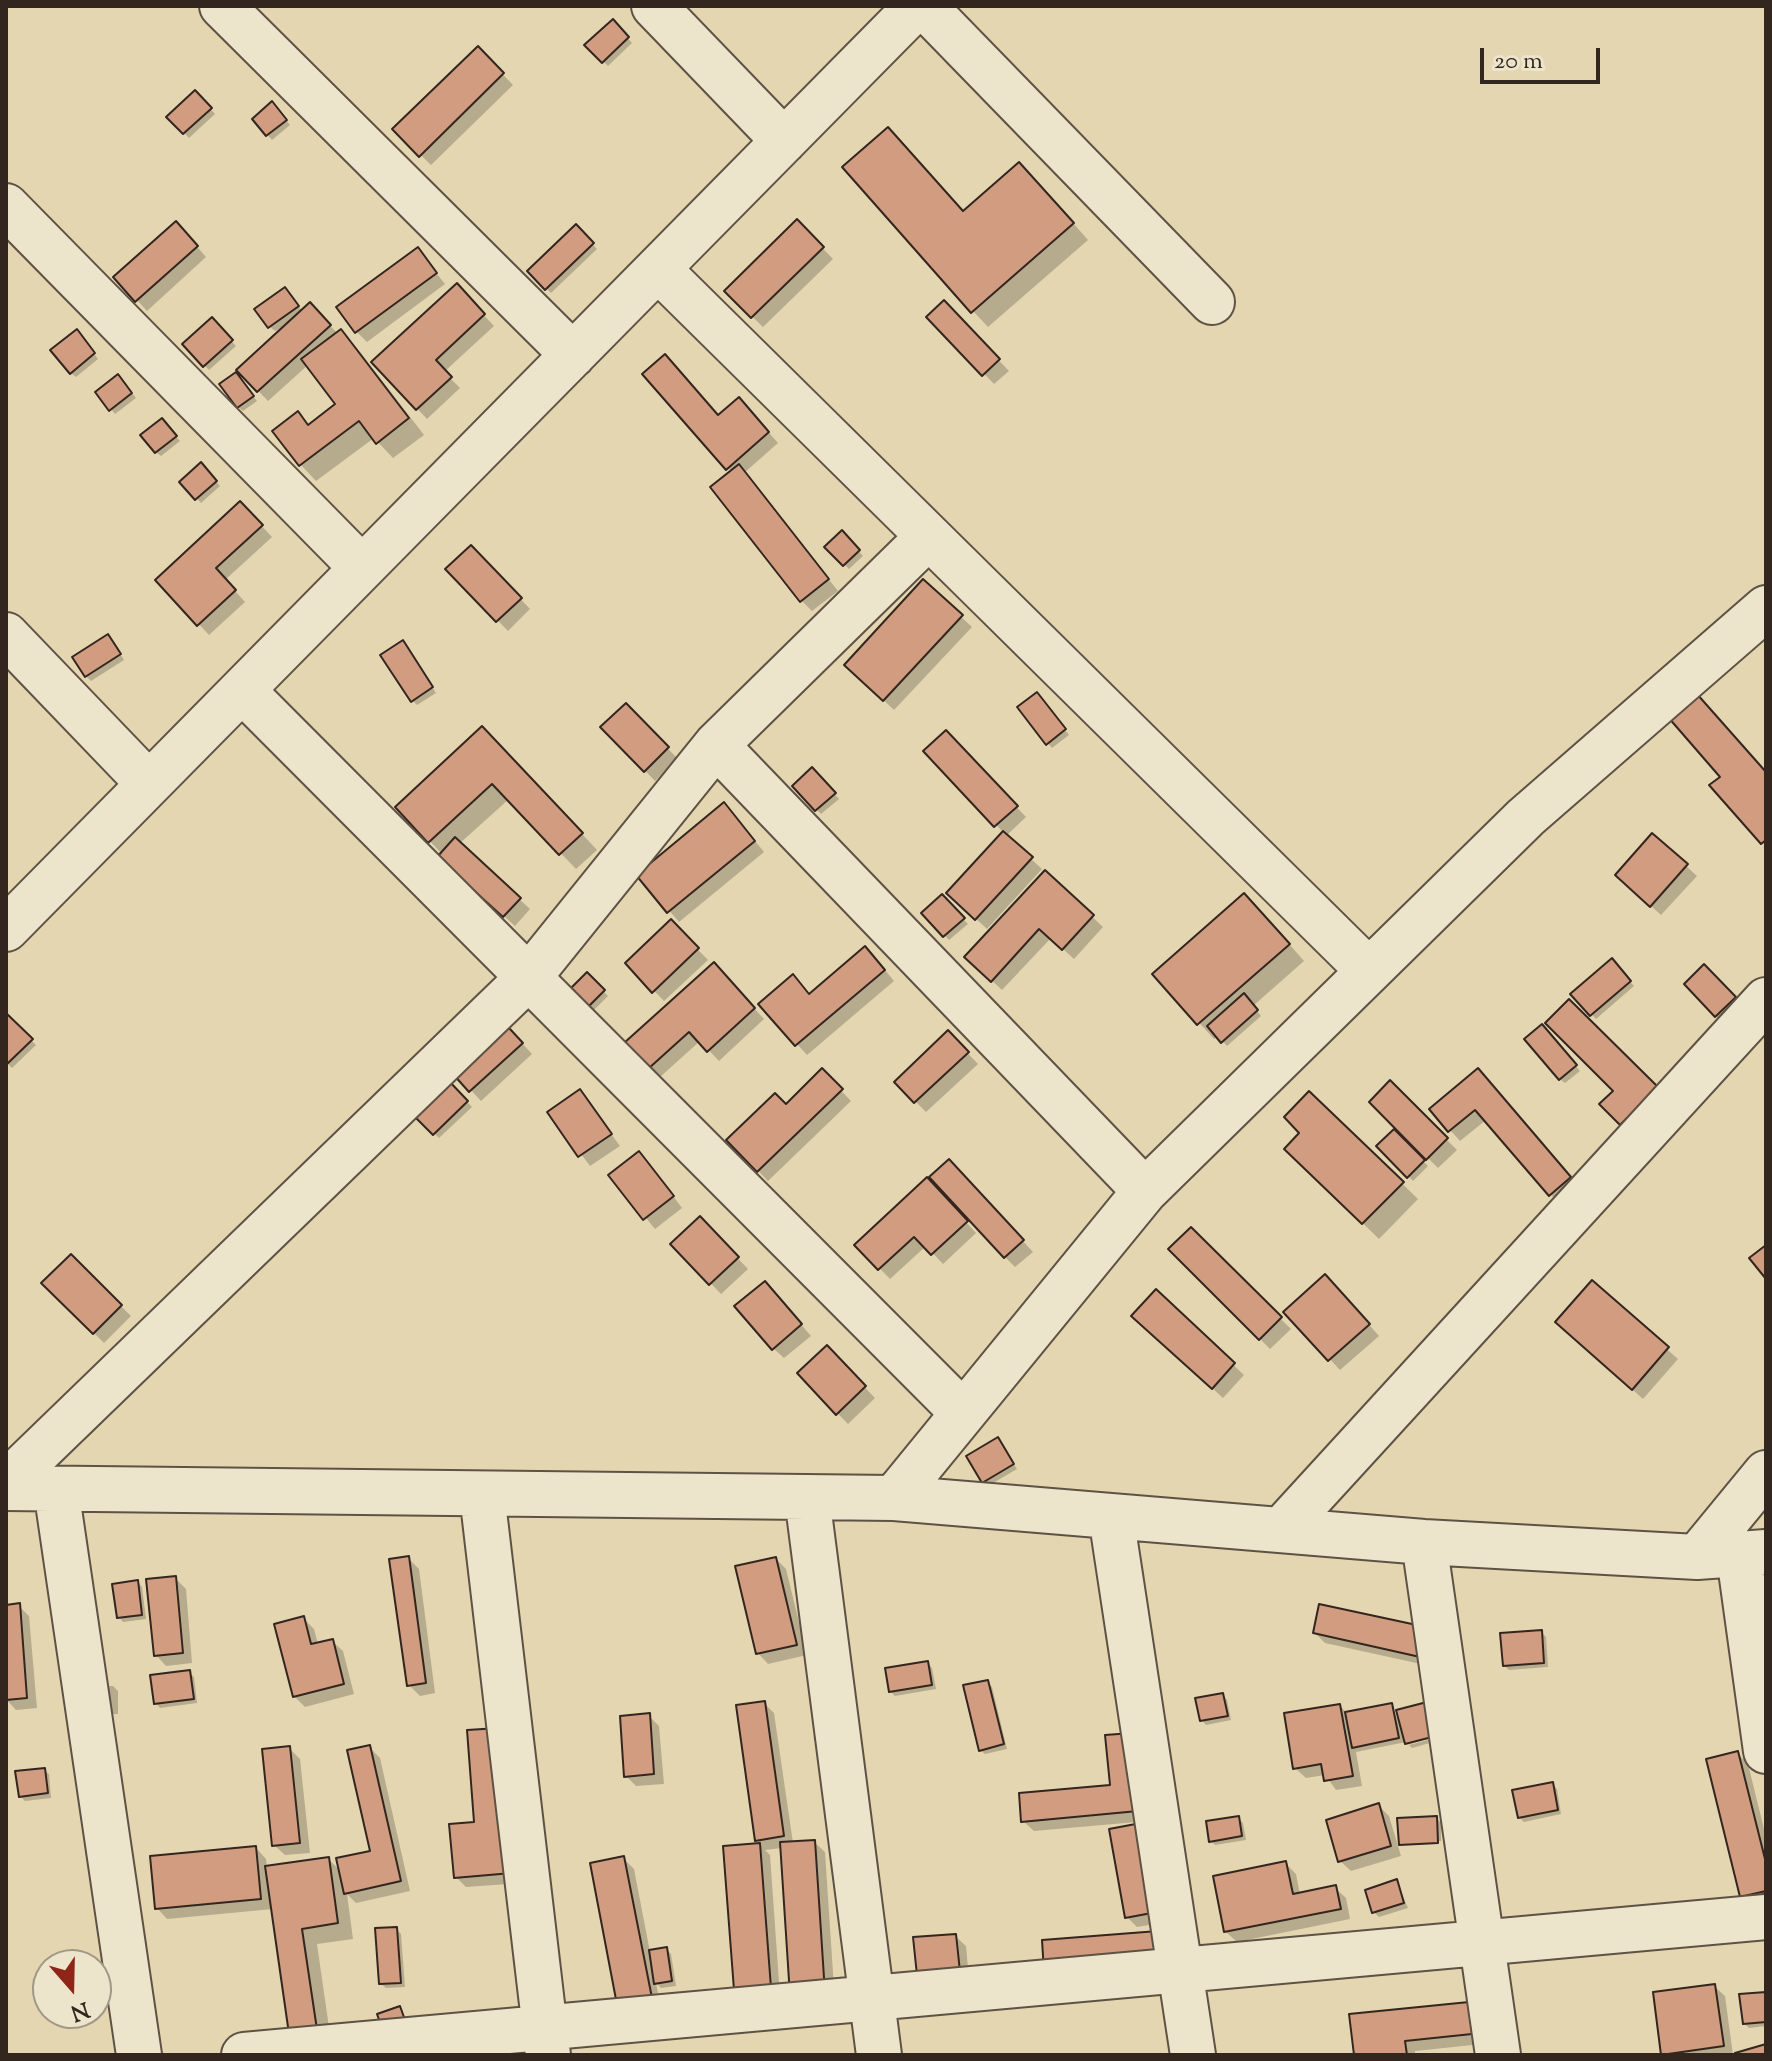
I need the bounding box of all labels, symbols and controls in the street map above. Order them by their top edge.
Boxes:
scale bar [1484,32,1604,82]
text: 20 m [1494,45,1543,79]
north arrow [32,1949,112,2029]
text: N [66,1992,93,2028]

